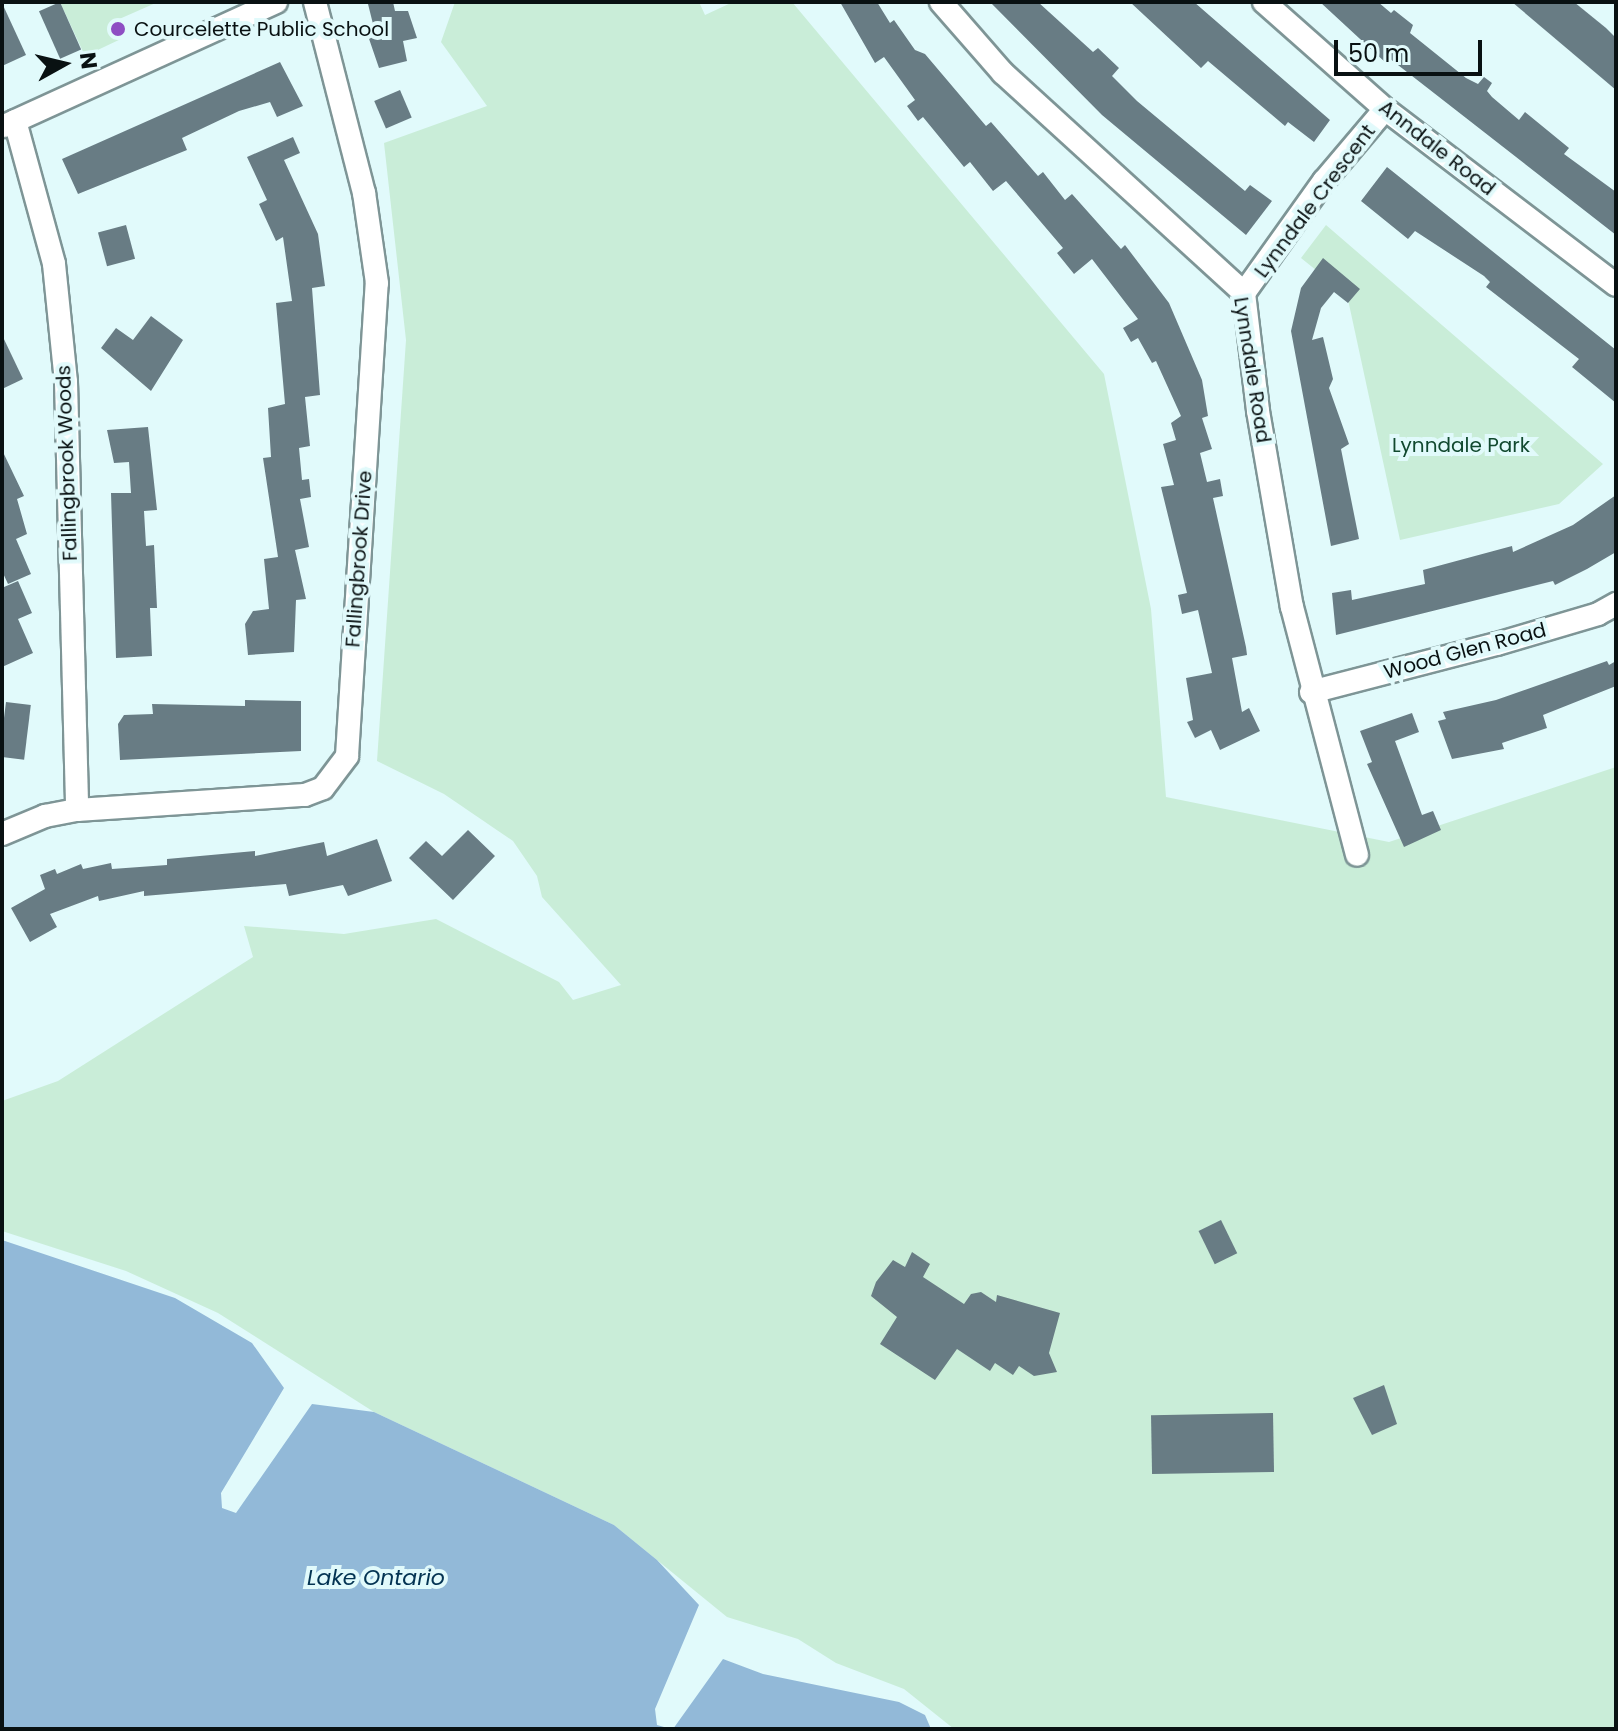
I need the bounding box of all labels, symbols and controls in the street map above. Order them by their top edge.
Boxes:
place label: Courcelette Public School [134,17,389,41]
marker: Courcelette Public School [109,20,127,38]
north arrow [24,24,104,104]
scale bar [1338,24,1486,74]
text: 50 m [1348,37,1409,70]
text: N [72,50,105,71]
street label: Anndale Road [1374,95,1500,201]
street label: Lynndale Crescent [1250,120,1380,282]
street label: Lynndale Road [1229,295,1275,445]
street label: Fallingbrook Woods [52,365,82,561]
park label: Lynndale Park [1392,433,1530,457]
street label: Fallingbrook Drive [341,470,377,648]
street label: Wood Glen Road [1381,618,1549,684]
water label: Lake Ontario [307,1565,445,1591]

